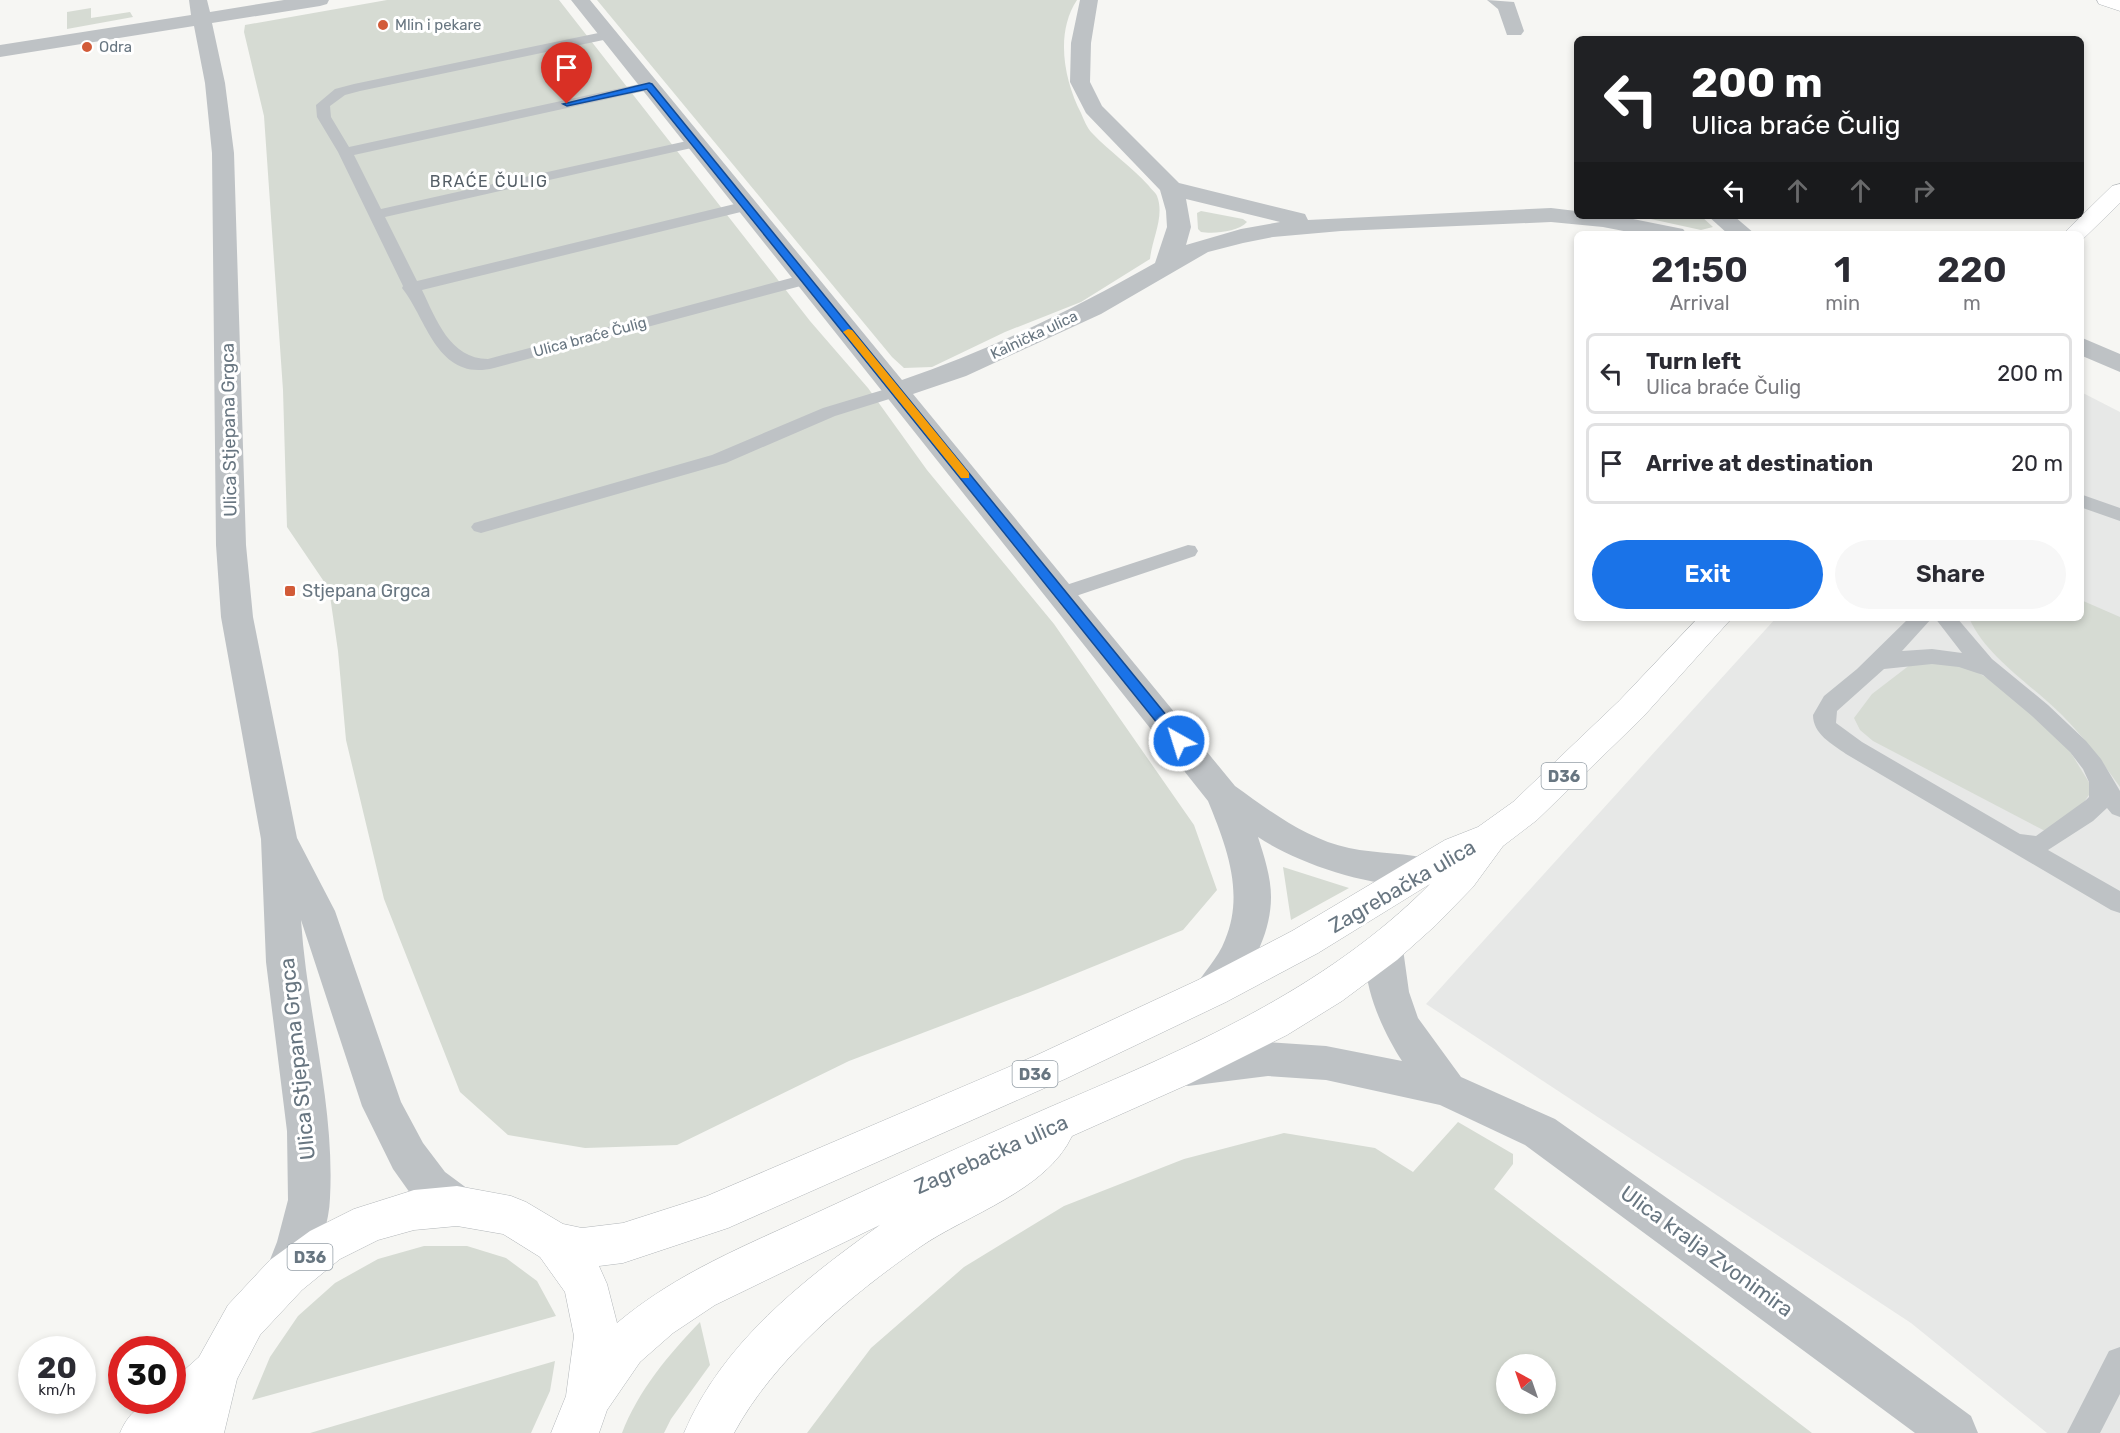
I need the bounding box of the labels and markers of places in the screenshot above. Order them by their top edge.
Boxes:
place label: Mlin i pekare [395,16,481,34]
marker: Mlin i pekare [376,18,390,32]
place label: Odra [99,38,132,56]
marker: Odra [80,40,94,54]
pin [541,42,592,104]
place label: Stjepana Grgca [302,580,430,602]
marker: Stjepana Grgca [283,584,297,598]

